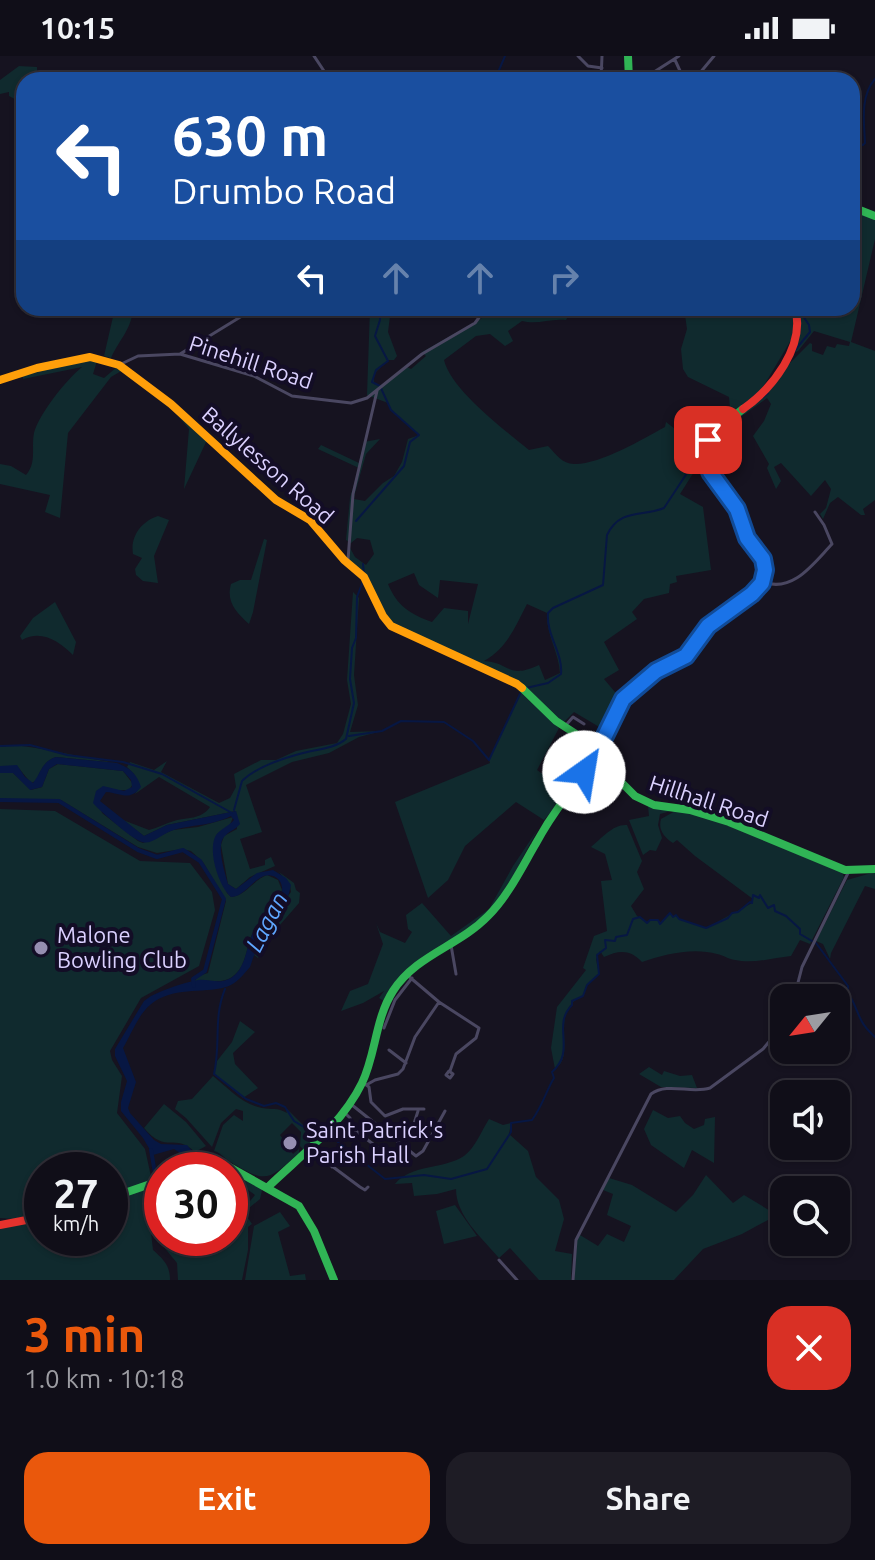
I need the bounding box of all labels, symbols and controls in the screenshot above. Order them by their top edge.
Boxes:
text: 10:15 [40,11,115,45]
icon: left [40,104,144,208]
text: 630 m [172,104,328,167]
text: Drumbo Road [172,170,396,211]
icon: left [290,256,334,300]
icon: ahead [374,256,418,300]
icon: ahead [458,256,502,300]
icon: right [542,256,586,300]
street label: Pinehill Road [186,330,316,393]
street label: Ballylesson Road [198,401,339,528]
pin [674,406,742,474]
icon: arrive [686,418,730,462]
position arrow [542,730,626,814]
street label: Hillhall Road [647,770,772,831]
water label: Lagan [240,888,293,956]
place label: Malone Bowling Club [57,922,187,972]
marker: Malone Bowling Club [32,939,50,957]
north arrow [770,984,850,1064]
map controls [770,984,850,1256]
button: sound [770,1080,850,1160]
place label: Saint Patrick's Parish Hall [306,1117,443,1167]
marker: Saint Patrick's Parish Hall [281,1134,299,1152]
speed limit sign: 30 [144,1152,248,1256]
text: 27 [53,1171,99,1216]
button: search [770,1176,850,1256]
text: km/h [53,1212,99,1235]
button: close [767,1306,851,1390]
text: 3 min [24,1307,145,1361]
text: 1.0 km · 10:18 [24,1364,185,1393]
button: Exit [24,1452,430,1544]
button: Share [446,1452,851,1544]

